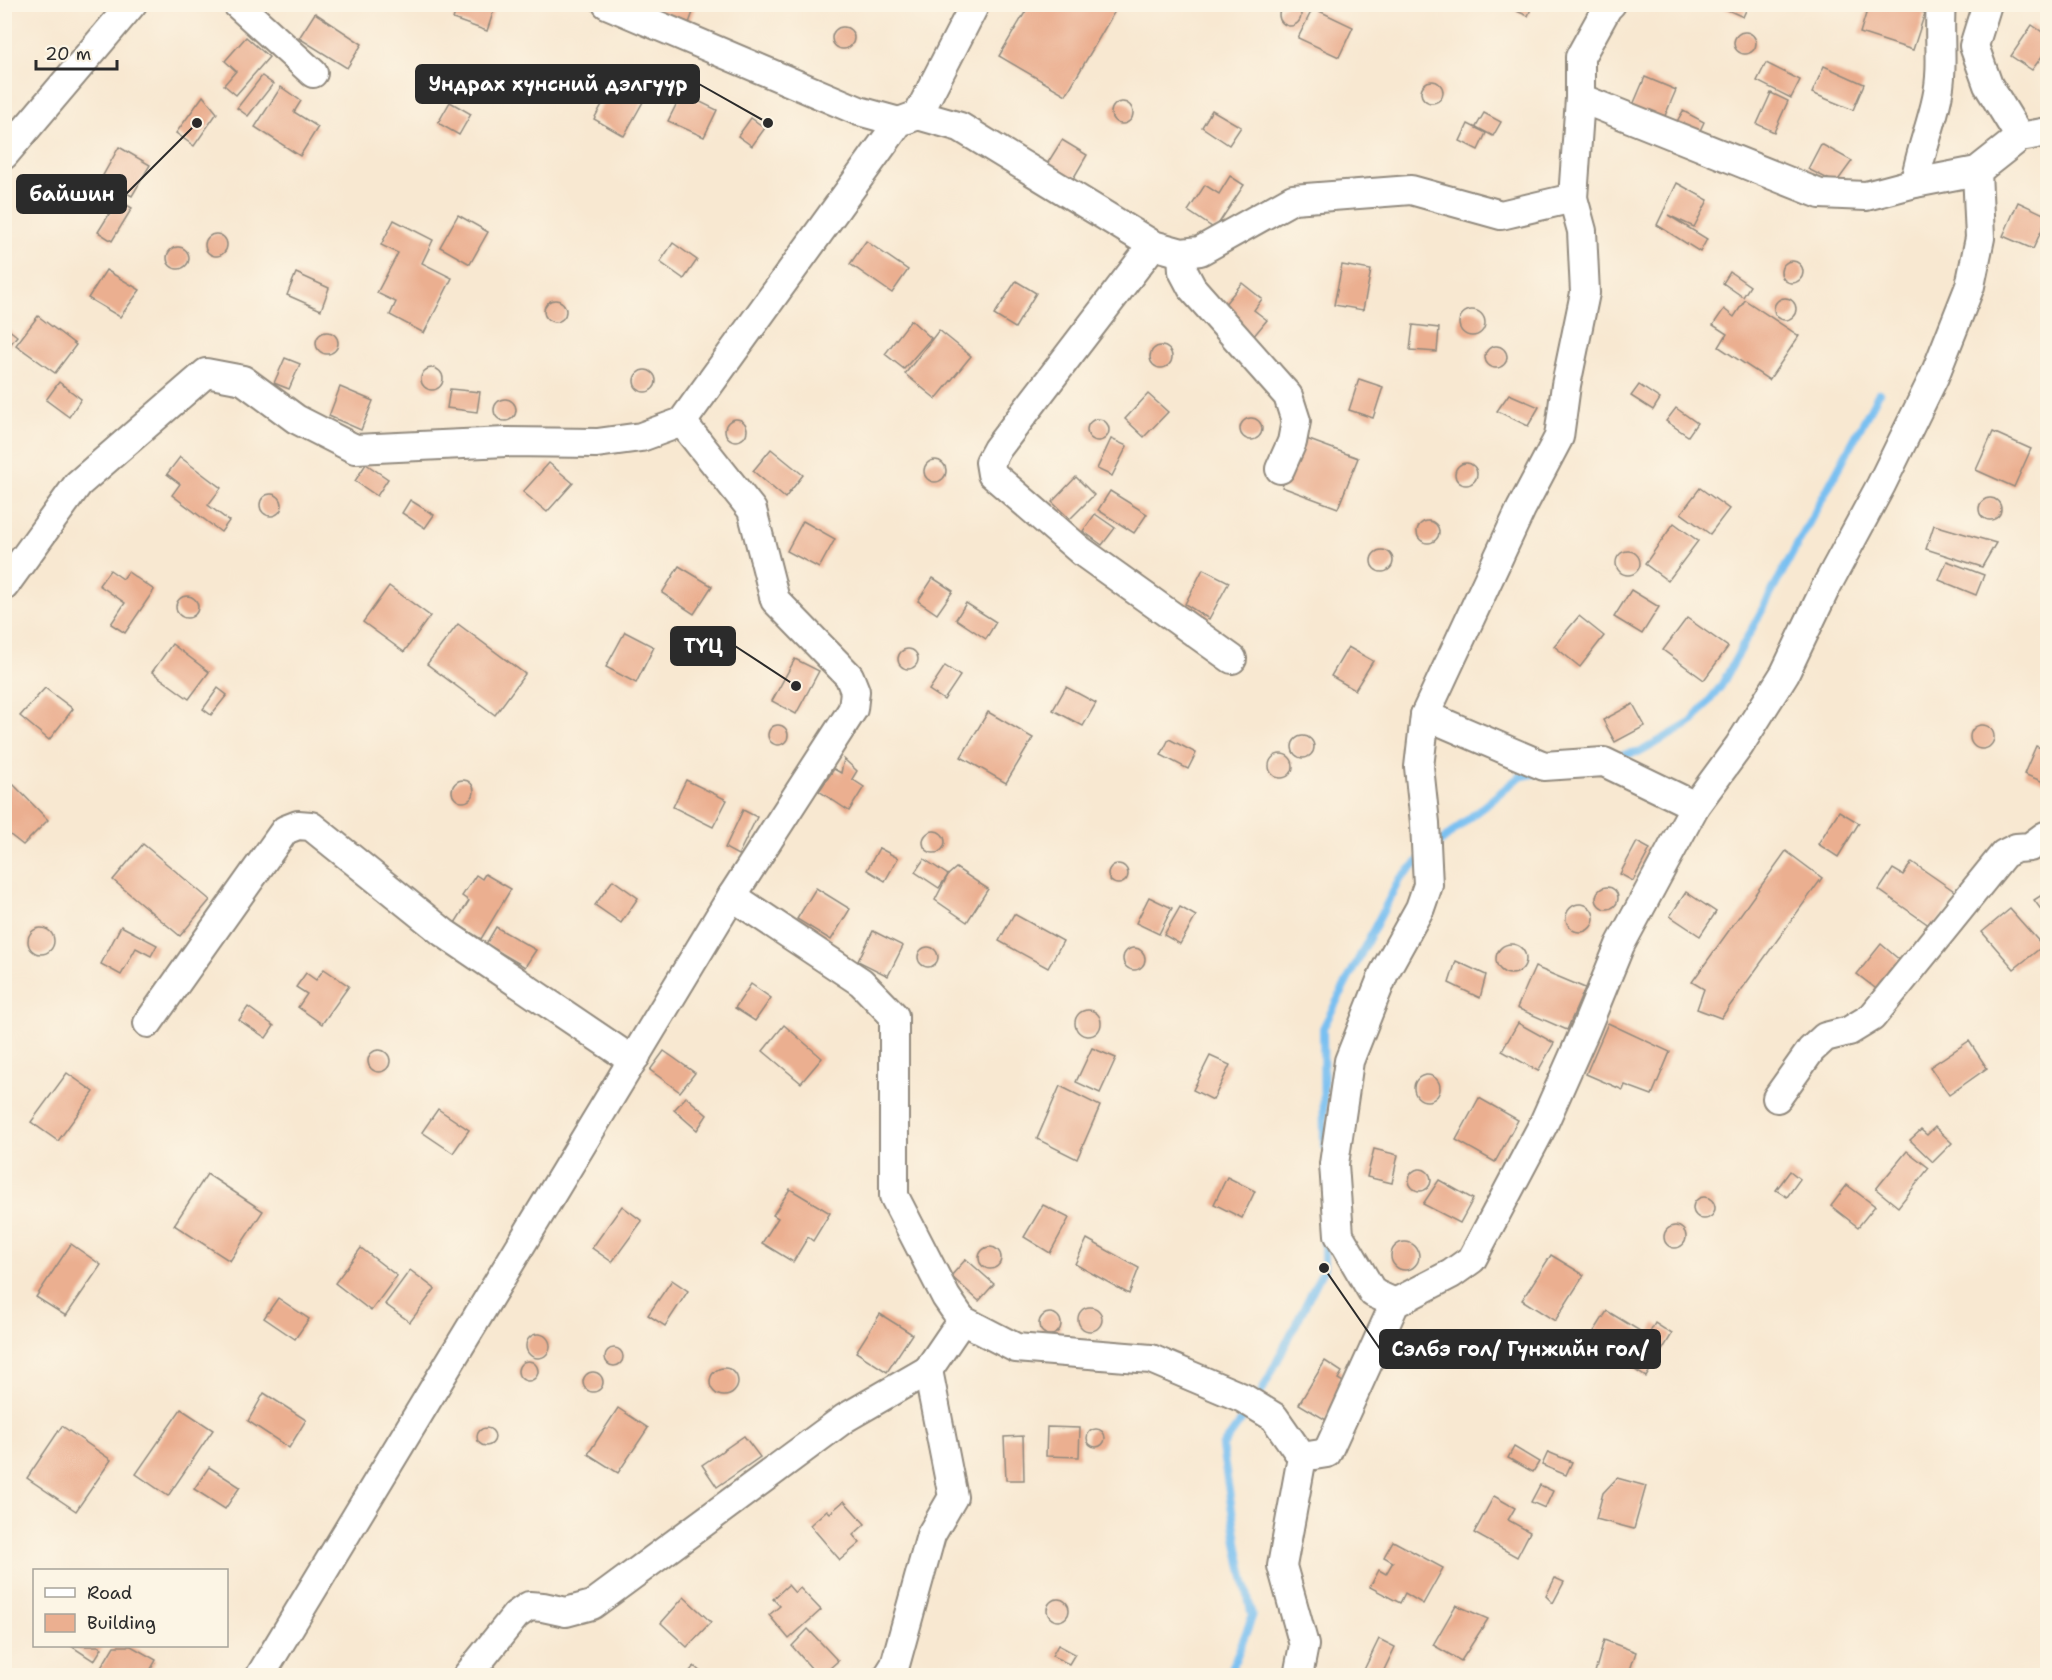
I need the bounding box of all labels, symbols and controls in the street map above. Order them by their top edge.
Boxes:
scale bar [36,33,117,71]
text: 20 m [45,42,91,66]
callout: Ундрах хүнсний дэлгүүр [416,65,699,103]
text: Ундрах хүнсний дэлгүүр [428,71,688,97]
callout: байшин [17,175,126,213]
text: байшин [29,181,115,207]
callout: ТҮЦ [671,627,735,665]
text: ТҮЦ [683,633,723,659]
callout: Сэлбэ гол/ Гүнжийн гол/ [1380,1330,1660,1368]
text: Сэлбэ гол/ Гүнжийн гол/ [1392,1336,1650,1362]
legend [33,1569,228,1647]
text: Road [87,1581,132,1605]
text: Building [87,1611,156,1635]

